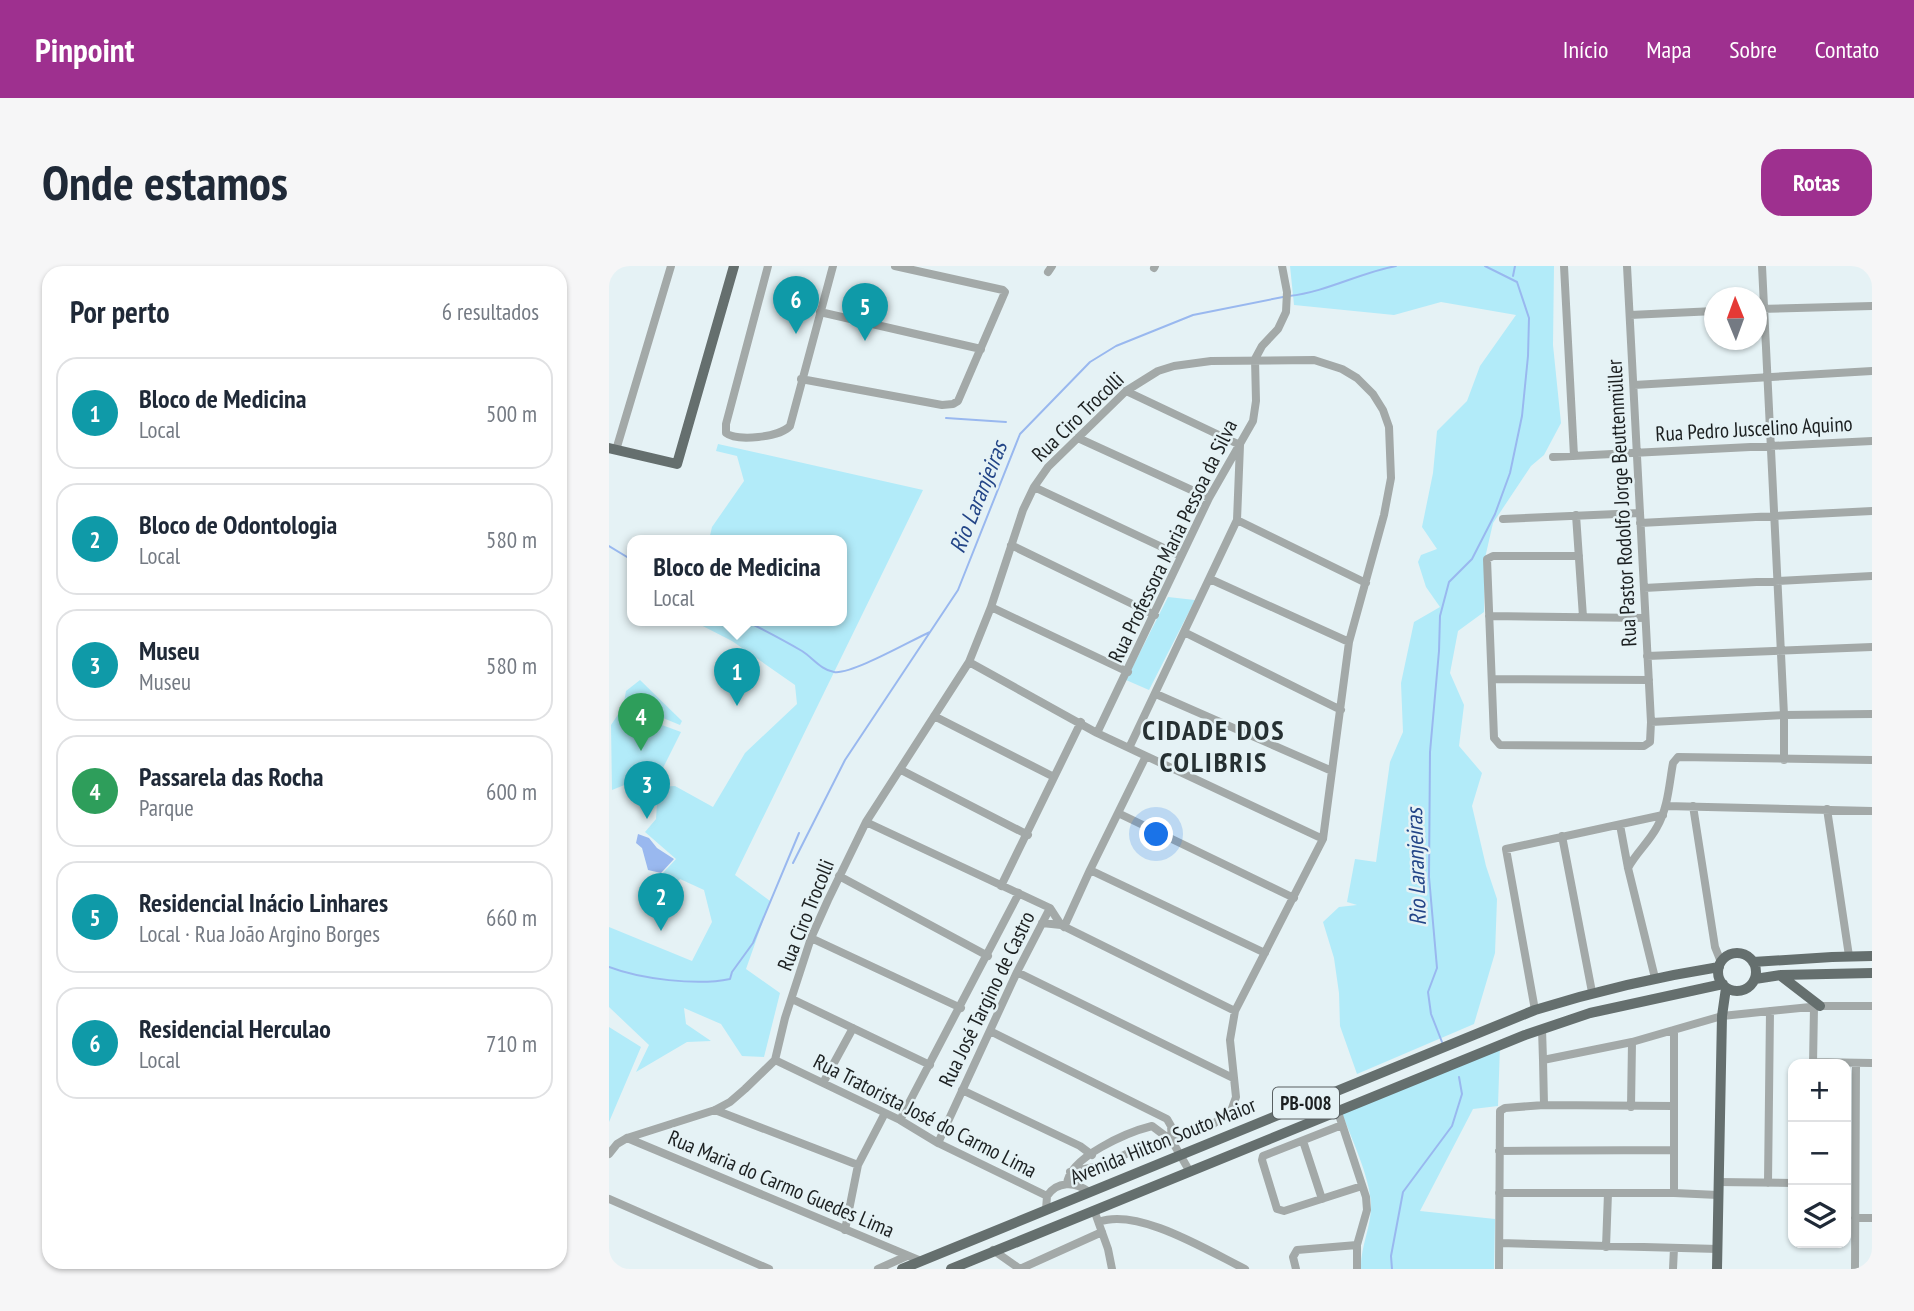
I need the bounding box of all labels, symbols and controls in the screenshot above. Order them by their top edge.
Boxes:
text: Pinpoint [35,28,134,71]
text: Início [1563,34,1608,65]
text: Mapa [1646,34,1691,65]
text: Sobre [1729,34,1777,65]
text: Contato [1815,34,1879,65]
button: Rotas [1761,149,1872,216]
text: Onde estamos [42,150,288,214]
pin: 6 [773,276,819,334]
pin: 5 [842,283,888,341]
north arrow [1704,287,1767,350]
text: Por perto [70,292,170,331]
text: 6 resultados [442,297,539,326]
street label: Rua Pastor Rodolfo Jorge Beuttenmüller [1600,359,1643,647]
street label: Rua Ciro Trocolli [1026,366,1129,467]
text: Bloco de Medicina [139,382,307,415]
text: 1 [90,399,101,428]
text: 500 m [486,399,537,428]
street label: Rua Pedro Juscelino Aquino [1655,410,1853,447]
text: Local [139,415,180,444]
street label: Rua Professora Maria Pessoa da Silva [1102,415,1243,667]
water label: Rio Laranjeiras [942,435,1014,557]
text: Bloco de Odontologia [139,508,337,541]
text: 2 [90,525,101,554]
text: 580 m [486,525,537,554]
popup [627,535,847,626]
text: Local [139,541,180,570]
text: Bloco de Medicina [653,550,821,583]
text: Local [653,583,694,612]
text: Museu [139,634,200,667]
pin: 1 [714,648,760,706]
text: 3 [90,651,101,680]
text: 580 m [486,651,537,680]
text: Museu [139,667,191,696]
pin: 4 [618,693,664,751]
district label: CIDADE DOS COLIBRIS [1142,711,1286,780]
text: Passarela das Rocha [139,760,323,793]
pin: 3 [624,761,670,819]
text: 4 [90,777,101,806]
text: 600 m [486,777,537,806]
text: Parque [139,793,194,822]
water label: Rio Laranjeiras [1399,806,1432,926]
your location [1139,817,1173,851]
street label: Rua Ciro Trocolli [771,855,840,975]
pin: 2 [638,873,684,931]
text: Residencial Inácio Linhares [139,886,388,919]
text: 5 [90,903,101,932]
text: 660 m [486,903,537,932]
street label: Rua José Targino de Castro [932,907,1041,1091]
text: Local · Rua João Argino Borges [139,919,380,948]
text: Residencial Herculao [139,1012,331,1045]
text: 6 [90,1029,101,1058]
text: 710 m [486,1029,537,1058]
text: Local [139,1045,180,1074]
street label: Rua Tratorista José do Carmo Lima [809,1047,1041,1184]
map controls [1788,1059,1851,1248]
button: + [1788,1059,1851,1122]
road number: PB-008 [1273,1088,1339,1118]
street label: Avenida Hilton Souto Maior [1066,1091,1260,1190]
button: − [1788,1122,1851,1185]
street label: Rua Maria do Carmo Guedes Lima [664,1124,898,1243]
button: layers [1788,1185,1851,1248]

